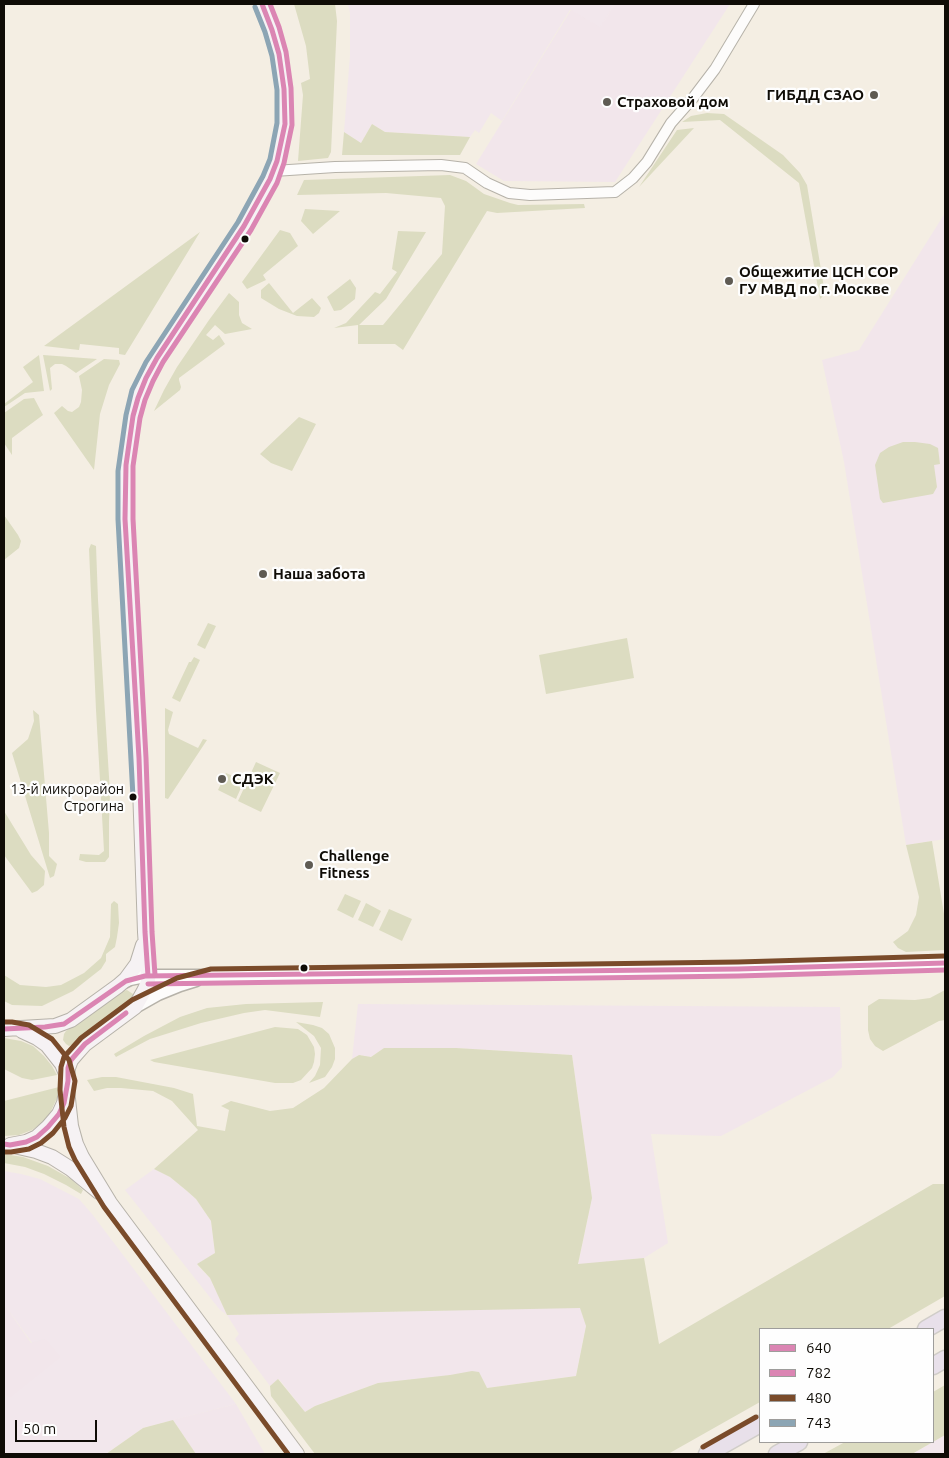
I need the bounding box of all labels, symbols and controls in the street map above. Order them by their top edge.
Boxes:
place label: ГИБДД СЗАО [767,86,864,104]
marker: ГИБДД СЗАО [868,89,880,101]
place label: Страховой дом [617,93,729,111]
marker: Страховой дом [601,96,613,108]
unlabelled marker [240,234,250,244]
place label: Общежитие ЦСН СОР ГУ МВД по г. Москве [739,263,898,298]
marker: Общежитие ЦСН СОР ГУ МВД по г. Москве [723,275,735,287]
place label: Наша забота [273,565,366,583]
marker: Наша забота [257,568,269,580]
place label: СДЭК [232,770,274,788]
marker: СДЭК [216,773,228,785]
place label: 13-й микрорайон Строгина [11,781,124,814]
marker: 13-й микрорайон Строгина [128,792,138,802]
place label: Challenge Fitness [319,847,389,882]
marker: Challenge Fitness [303,859,315,871]
unlabelled marker [299,963,309,973]
legend [759,1328,934,1443]
text: 640 [806,1339,831,1356]
text: 782 [806,1364,831,1381]
text: 480 [806,1389,831,1406]
scale bar [18,1410,100,1442]
text: 743 [806,1414,831,1431]
text: 50 m [23,1420,56,1437]

